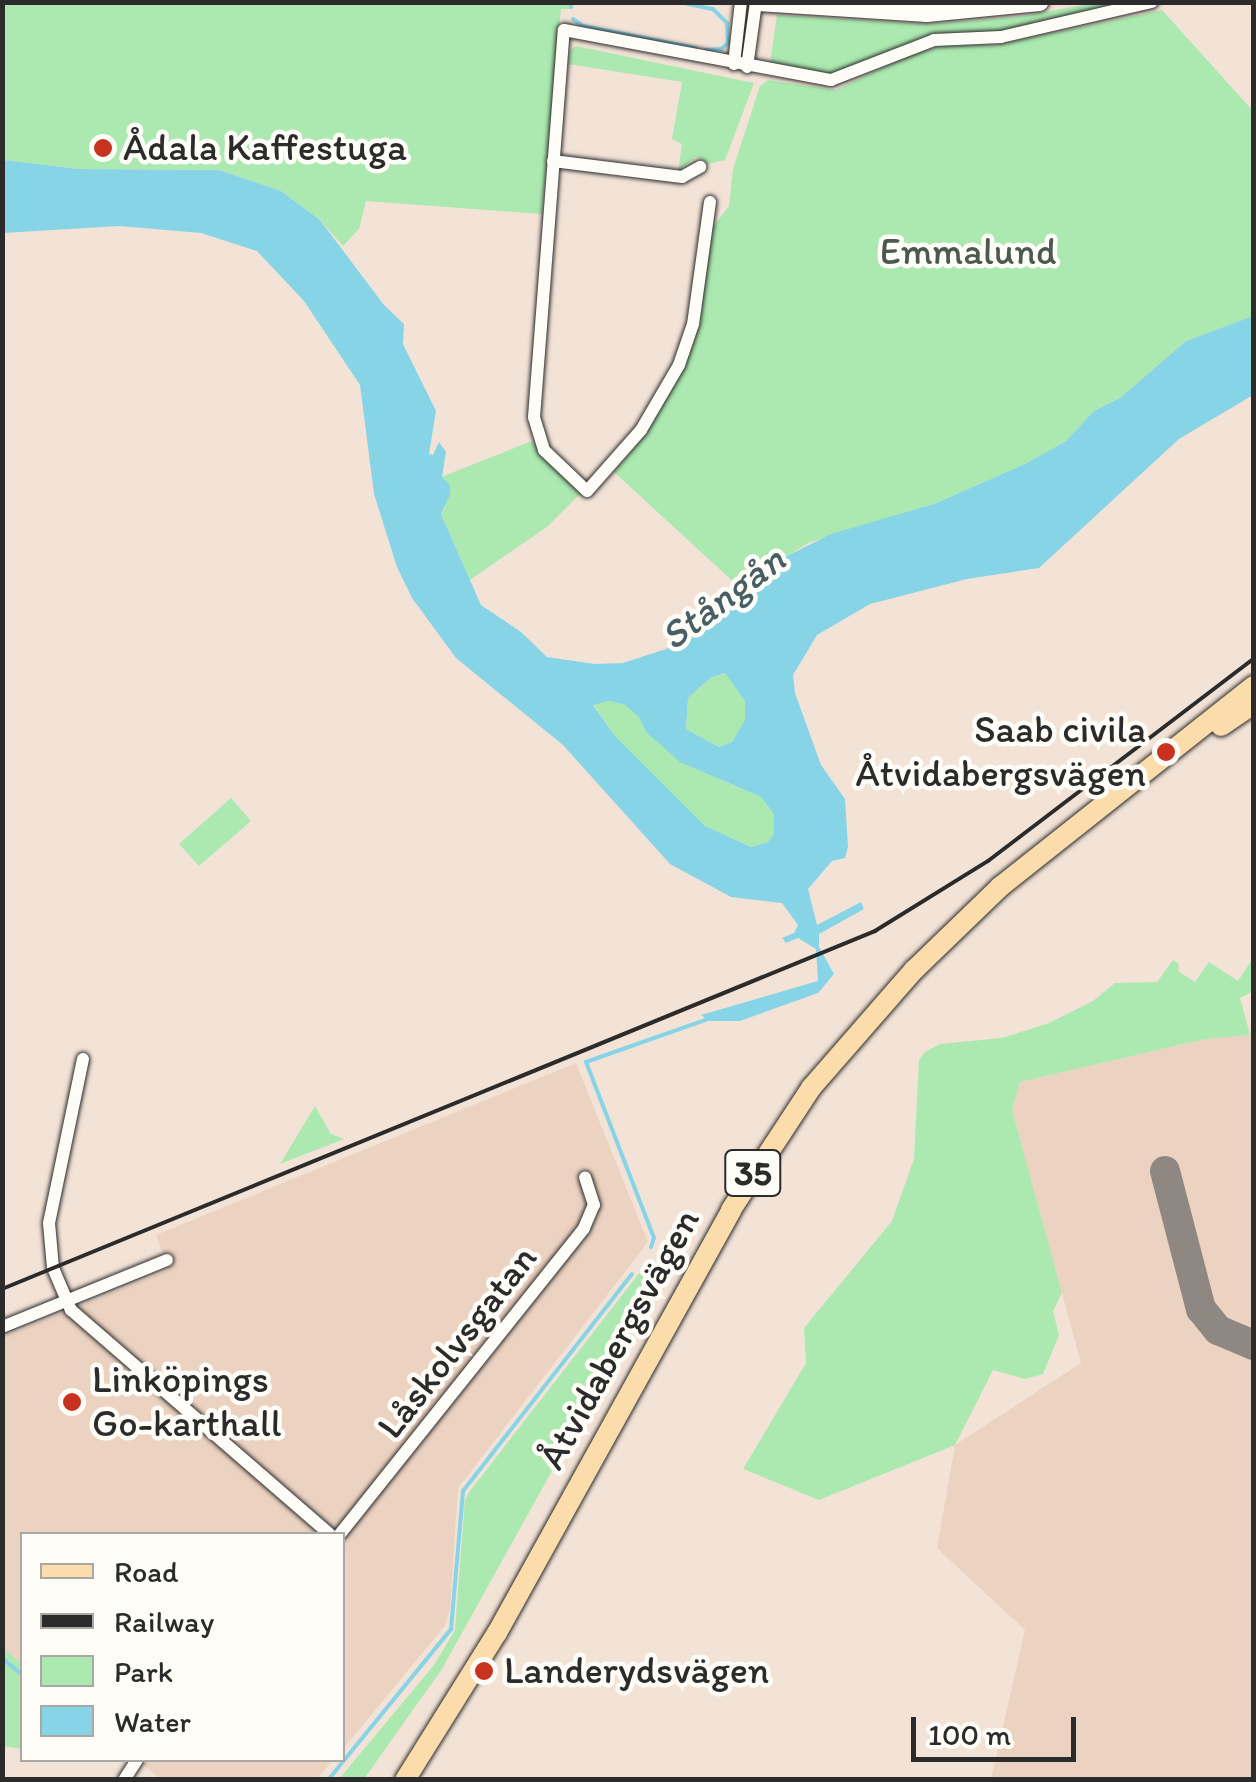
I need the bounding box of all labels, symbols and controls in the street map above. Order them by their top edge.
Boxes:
place label: Ådala Kaffestuga [123,125,407,171]
marker: Ådala Kaffestuga [92,137,114,159]
park label: Emmalund [880,229,1056,275]
water label: Stångån [650,535,794,659]
place label: Saab civila Åtvidabergsvägen [855,707,1146,796]
marker: Saab civila Åtvidabergsvägen [1155,741,1177,763]
road number: 35 [723,1143,783,1203]
street label: Åtvidabergsvägen [529,1201,709,1477]
street label: Låskolvsgatan [367,1236,547,1448]
place label: Linköpings Go-karthall [92,1357,282,1446]
marker: Linköpings Go-karthall [61,1391,83,1413]
legend [20,1532,345,1762]
text: Road [114,1553,179,1590]
text: Railway [114,1603,214,1640]
place label: Landerydsvägen [504,1648,769,1694]
text: Park [114,1653,173,1690]
marker: Landerydsvägen [473,1660,495,1682]
scale bar [916,1697,1081,1759]
text: Water [114,1703,191,1740]
text: 100 m [928,1716,1011,1753]

